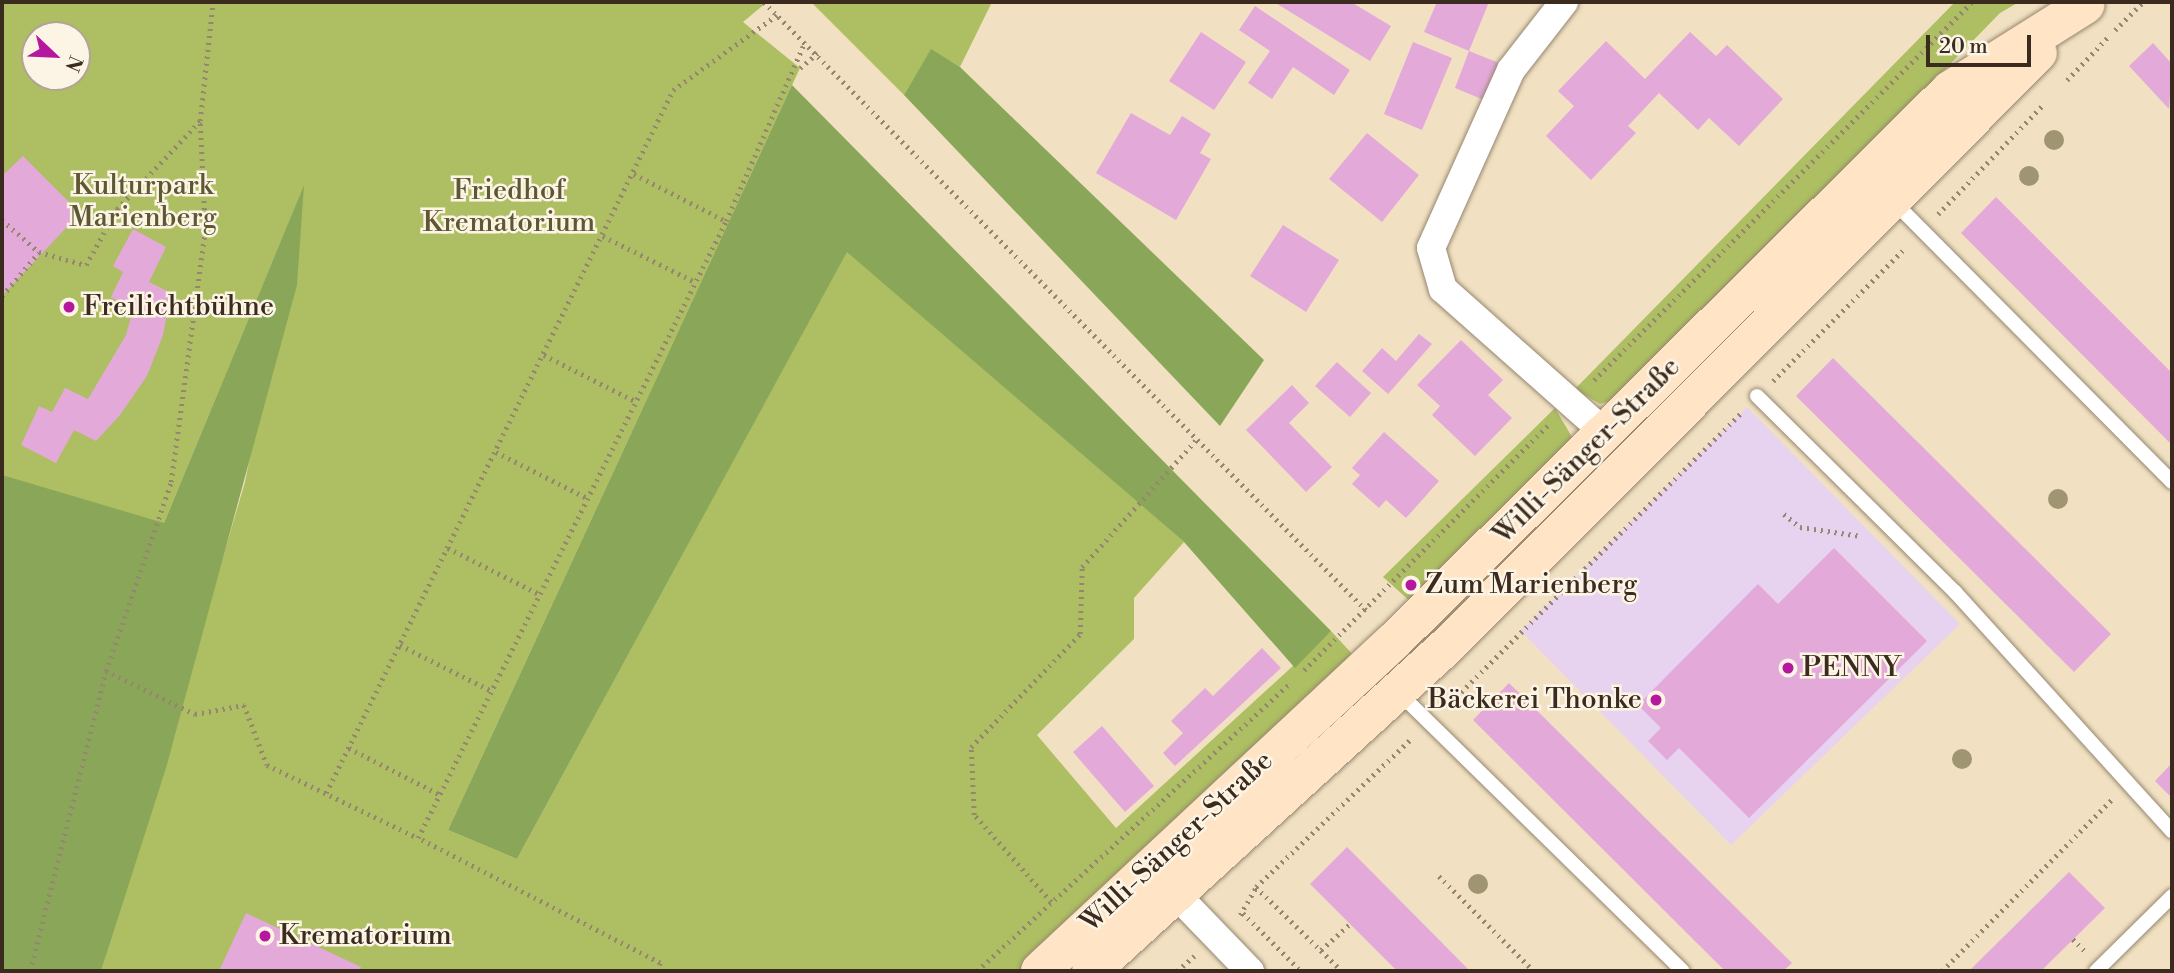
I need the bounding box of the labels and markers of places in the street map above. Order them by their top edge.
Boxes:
place label: Freilichtbühne [83,290,274,324]
marker: Freilichtbühne [61,299,77,315]
place label: Zum Marienberg [1425,568,1638,602]
marker: Zum Marienberg [1403,577,1419,593]
place label: PENNY [1802,651,1901,685]
marker: PENNY [1780,660,1796,676]
place label: Bäckerei Thonke [1428,683,1642,717]
marker: Bäckerei Thonke [1648,692,1664,708]
place label: Krematorium [279,919,452,953]
marker: Krematorium [257,928,273,944]

